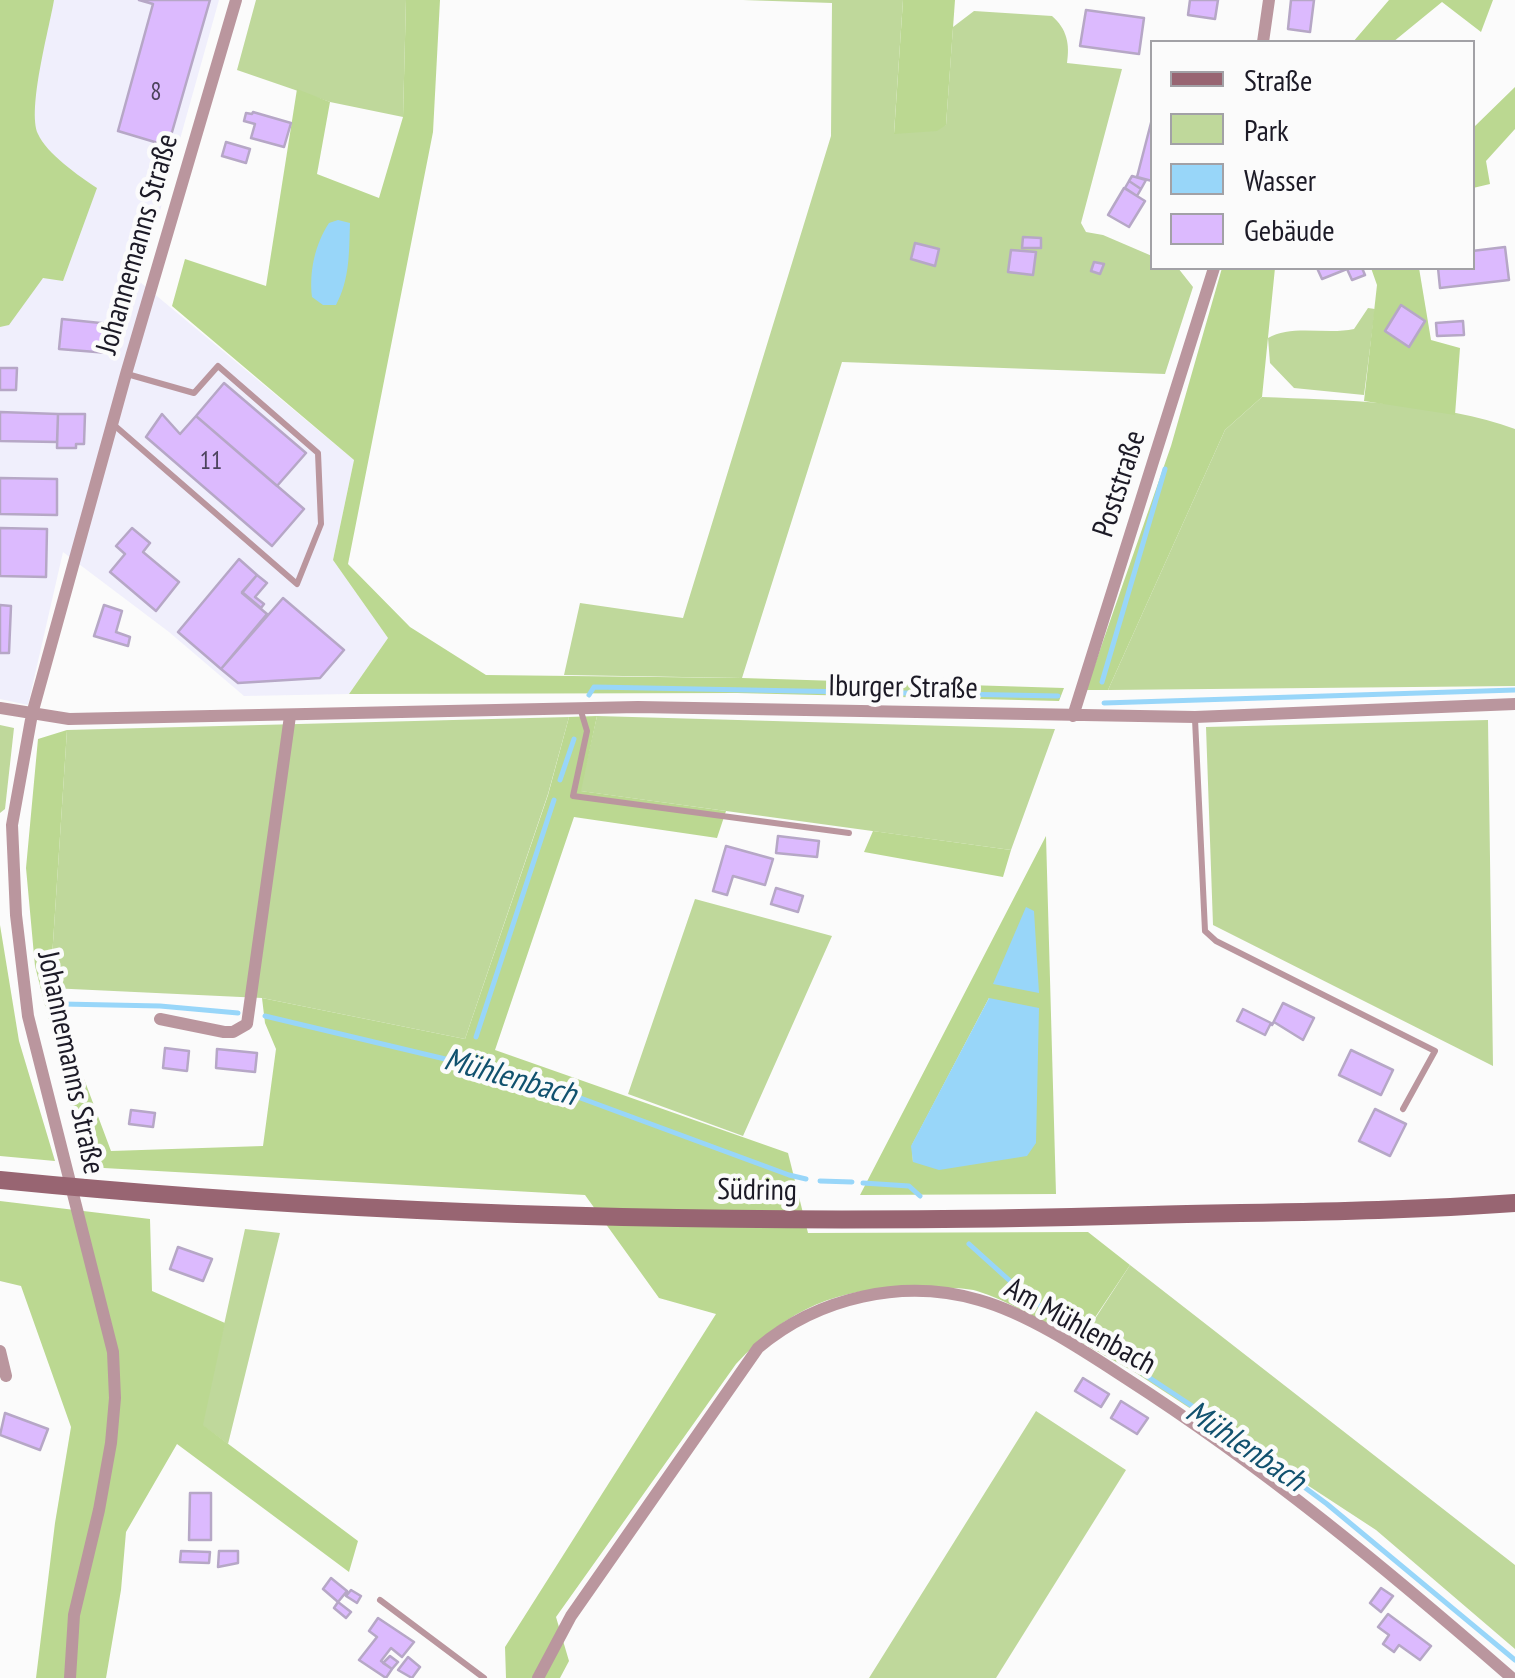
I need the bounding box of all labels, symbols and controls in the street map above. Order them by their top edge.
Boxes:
legend [1150,40,1475,270]
text: Straße [1244,60,1312,99]
house number: 8 [150,78,162,108]
text: Park [1244,110,1289,149]
street label: Johannemanns Straße [89,130,187,358]
text: Wasser [1244,160,1316,199]
text: Gebäude [1244,210,1335,249]
street label: Poststraße [1086,426,1154,542]
house number: 11 [200,447,222,477]
street label: Iburger Straße [828,669,978,707]
street label: Johannemanns Straße [29,948,111,1178]
water label: Mühlenbach [440,1041,580,1115]
street label: Südring [717,1172,797,1210]
street label: Am Mühlenbach [998,1271,1162,1383]
water label: Mühlenbach [1178,1393,1312,1501]

